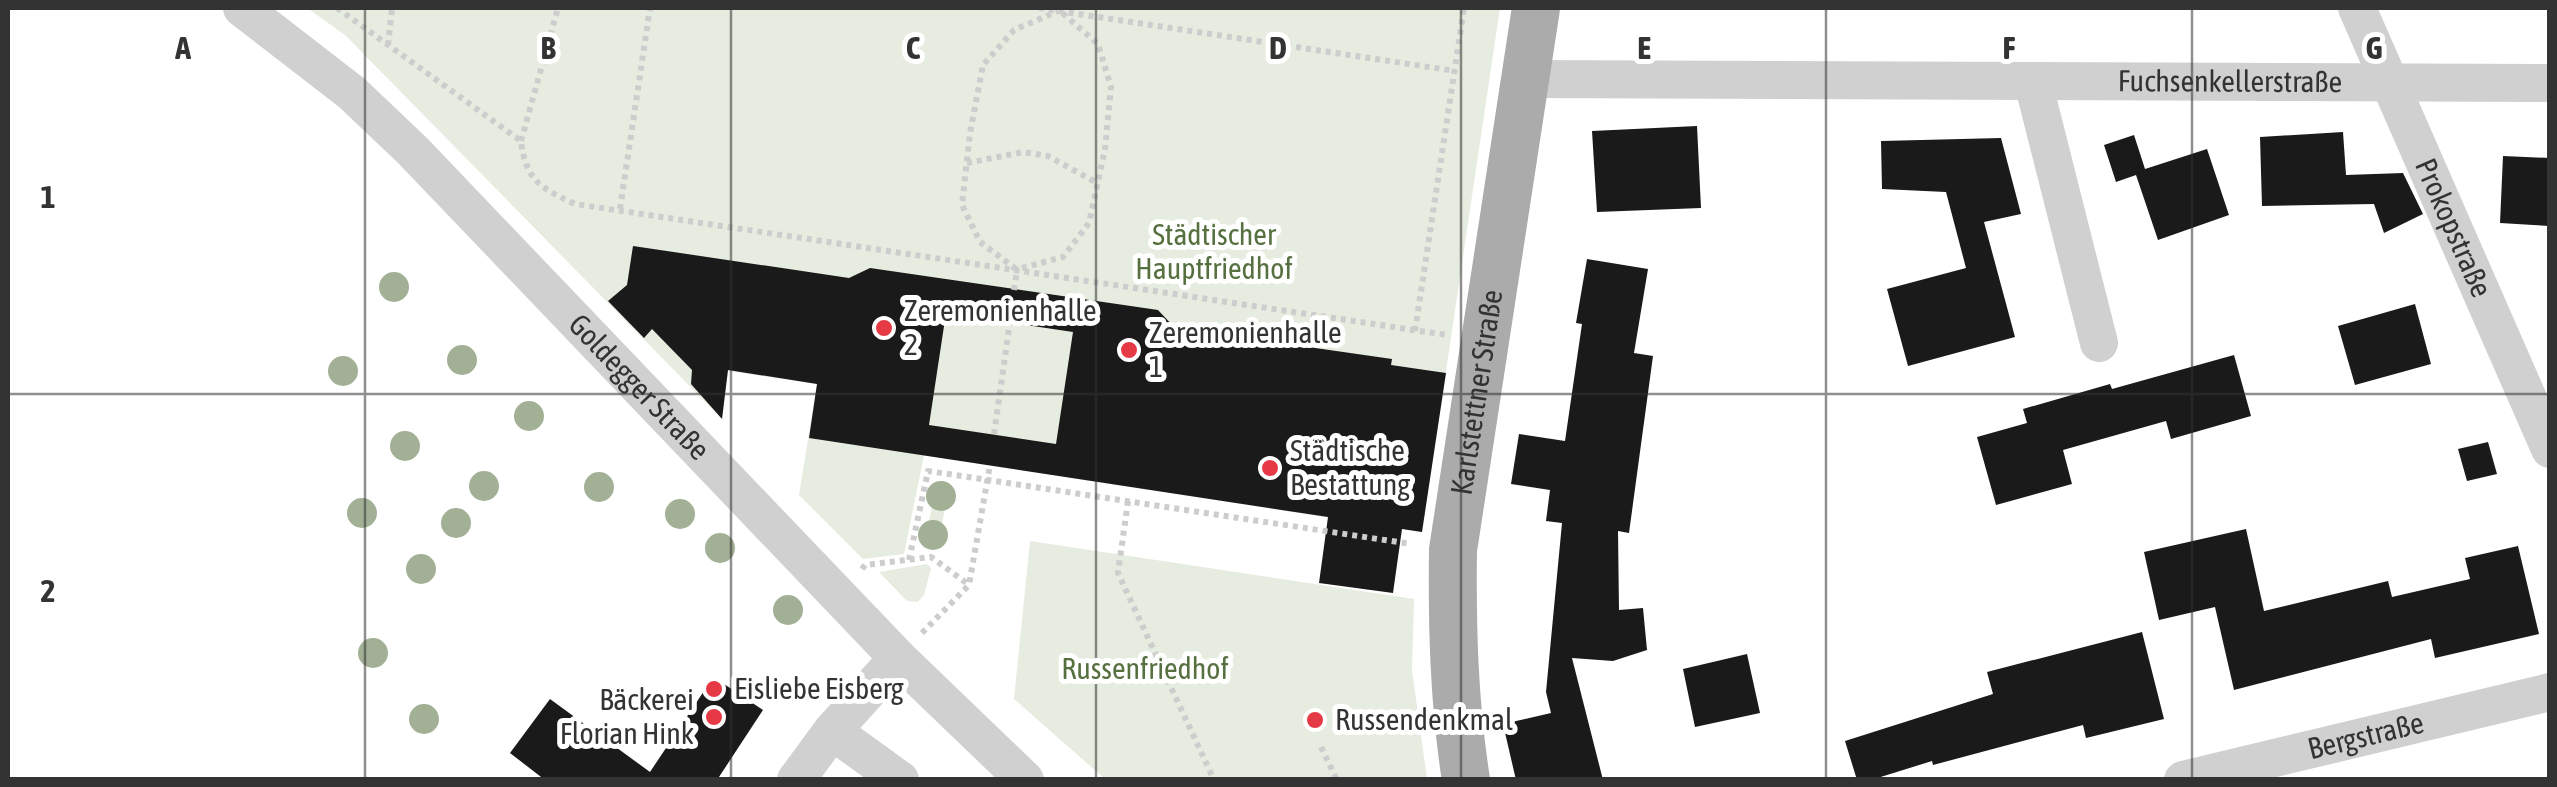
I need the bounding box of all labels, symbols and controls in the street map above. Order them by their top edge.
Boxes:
text: A [174,29,191,66]
text: B [540,29,556,66]
text: C [906,29,921,66]
text: D [1269,29,1287,66]
text: E [1637,29,1651,66]
text: F [2003,29,2016,66]
text: G [2366,29,2383,66]
street label: Fuchsenkellerstraße [2118,63,2342,98]
street label: Prokopstraße [2409,153,2499,302]
text: 1 [40,178,56,215]
park label: Städtischer Hauptfriedhof [1135,217,1293,285]
street label: Karlstettner Straße [1444,287,1509,497]
place label: Zeremonienhalle 2 [904,293,1097,361]
street label: Goldegger Straße [562,307,717,466]
place label: Zeremonienhalle 1 [1149,315,1342,383]
marker: Zeremonienhalle 2 [873,317,895,339]
marker: Zeremonienhalle 1 [1118,339,1140,361]
place label: Städtische Bestattung [1290,433,1410,501]
marker: Städtische Bestattung [1259,457,1281,479]
text: 2 [40,572,56,609]
park label: Russenfriedhof [1061,651,1229,685]
place label: Eisliebe Eisberg [734,671,904,705]
marker: Eisliebe Eisberg [703,678,725,700]
place label: Bäckerei Florian Hink [560,682,694,750]
place label: Russendenkmal [1335,702,1513,736]
street label: Bergstraße [2304,705,2427,765]
marker: Bäckerei Florian Hink [703,706,725,728]
marker: Russendenkmal [1304,709,1326,731]

